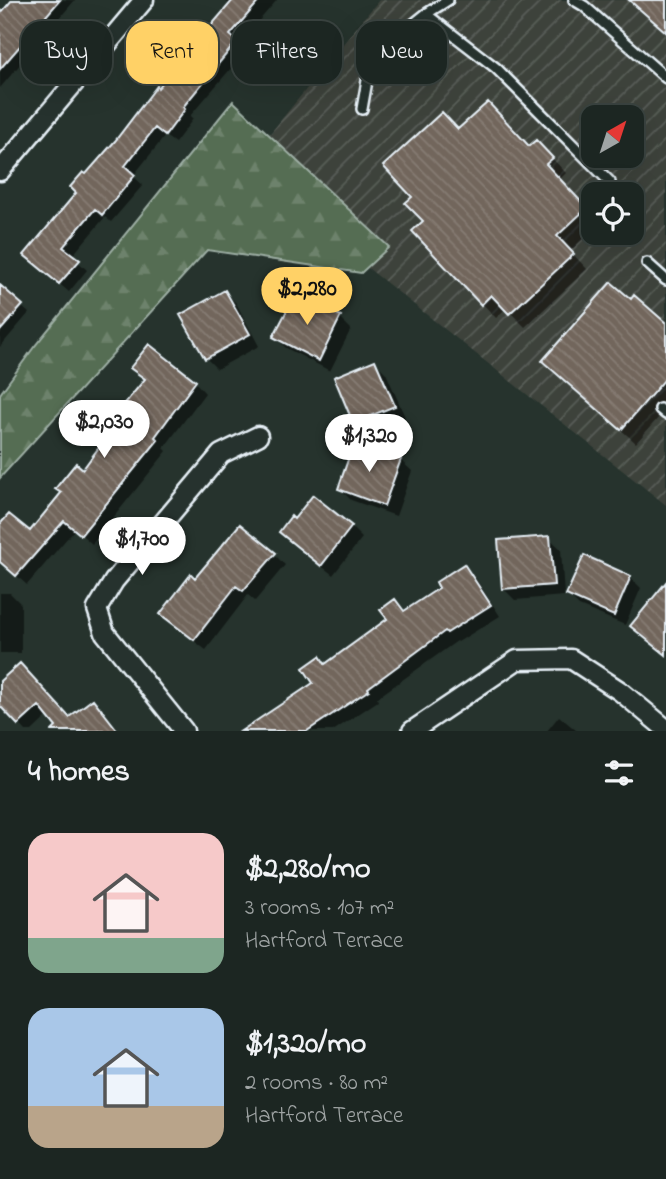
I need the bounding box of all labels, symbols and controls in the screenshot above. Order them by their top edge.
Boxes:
chip: Buy [21,21,112,84]
chip: Rent [126,21,218,84]
chip: Filters [232,21,342,84]
chip: New [356,21,447,84]
north arrow [581,105,644,168]
map controls [581,105,644,245]
button: locate [581,182,644,245]
pin: $2,280 [250,268,364,327]
text: $2,280 [277,273,337,306]
pin: $2,030 [47,400,161,460]
text: $2,030 [75,406,133,439]
pin: $1,320 [312,414,426,474]
text: $1,320 [341,420,397,453]
pin: $1,700 [85,518,199,577]
text: $1,700 [115,523,169,556]
text: 4 homes [28,751,130,795]
icon: filters [600,754,638,792]
text: $2,280/mo [245,848,371,892]
icon: home [84,861,168,945]
text: 3 rooms · 107 m² [245,892,394,925]
text: Hartford Terrace [245,925,403,958]
text: $1,320/mo [245,1023,366,1067]
icon: home [84,1036,168,1120]
text: 2 rooms · 80 m² [245,1067,388,1100]
text: Hartford Terrace [245,1100,403,1133]

